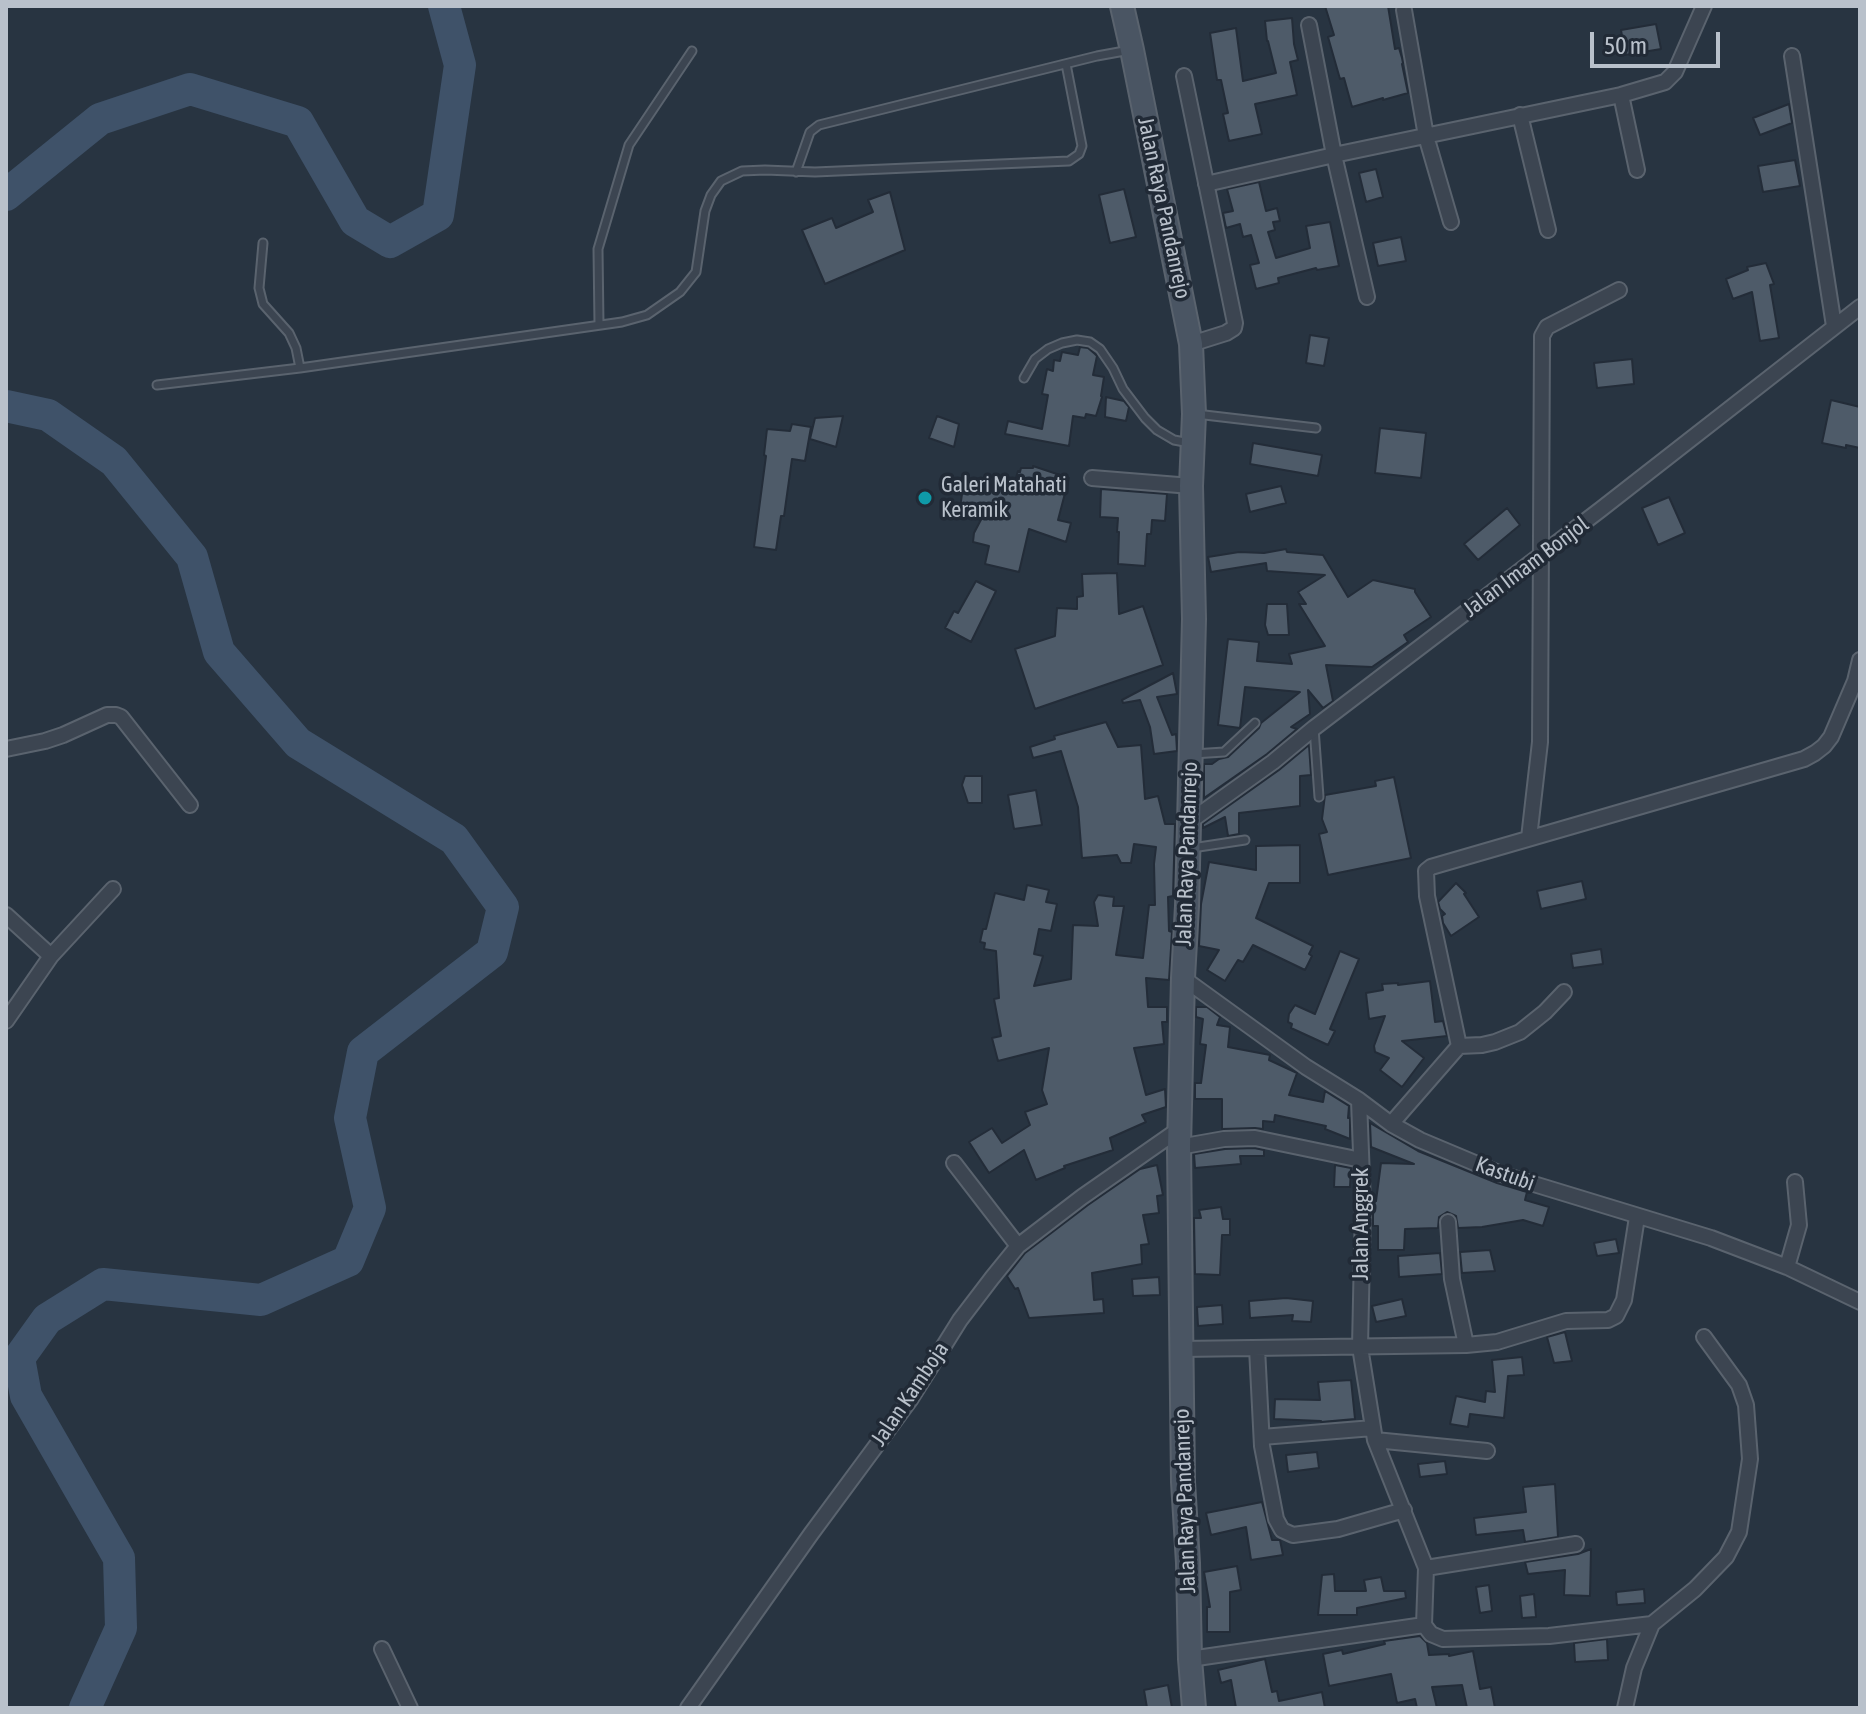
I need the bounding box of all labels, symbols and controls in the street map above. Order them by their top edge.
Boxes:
scale bar [1594,16,1724,66]
text: 50 m [1604,32,1647,59]
street label: Jalan Raya Pandanrejo [1132,115,1196,301]
place label: Galeri Matahati Keramik [941,472,1067,524]
marker: Galeri Matahati Keramik [916,489,934,507]
street label: Jalan Imam Bonjol [1458,511,1594,623]
street label: Jalan Raya Pandanrejo [1171,761,1203,947]
street label: Kastubi [1472,1151,1538,1197]
street label: Jalan Anggrek [1348,1167,1374,1281]
street label: Jalan Kamboja [866,1337,954,1451]
street label: Jalan Raya Pandanrejo [1169,1408,1201,1594]

